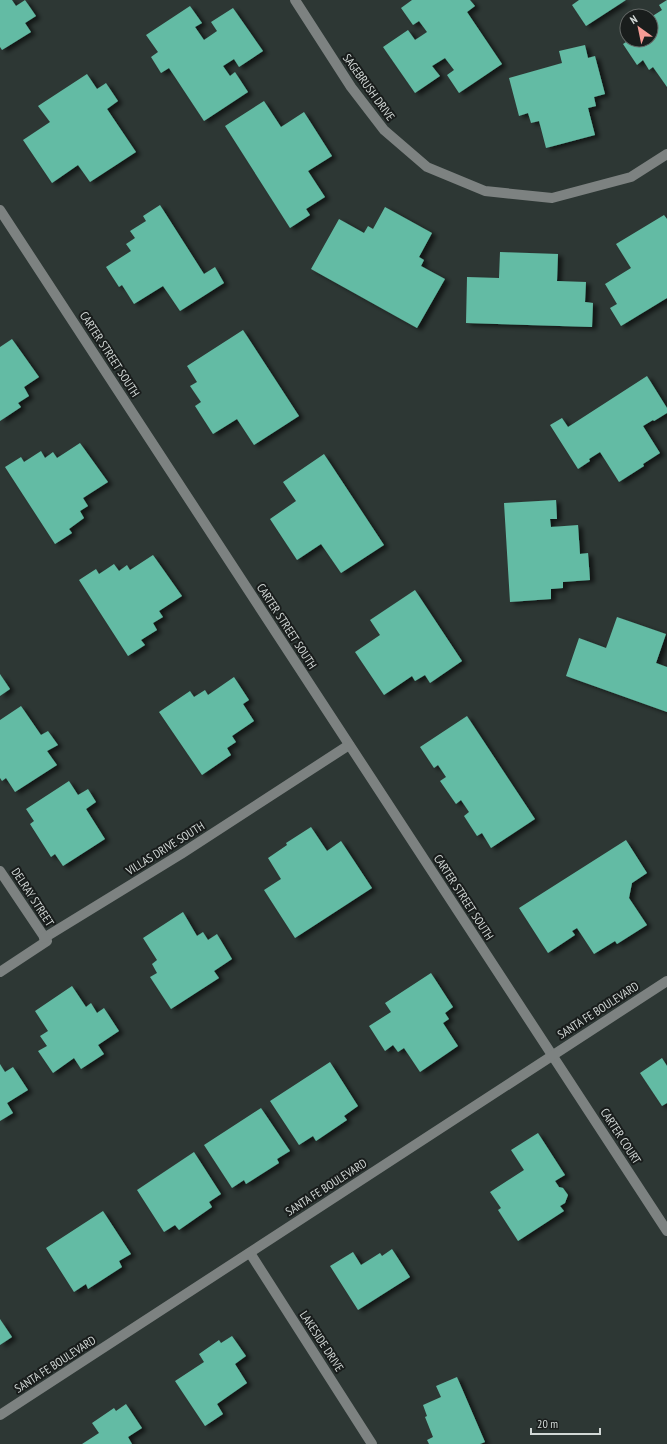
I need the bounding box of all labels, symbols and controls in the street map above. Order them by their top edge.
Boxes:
north arrow [619,8,659,48]
text: N [627,12,640,27]
street label: SAGEBRUSH DRIVE [340,51,398,123]
street label: CARTER STREET SOUTH [77,309,143,399]
street label: CARTER STREET SOUTH [254,581,320,671]
street label: VILLAS DRIVE SOUTH [122,818,207,879]
street label: CARTER STREET SOUTH [431,852,497,942]
street label: DELRAY STREET [9,865,58,930]
street label: SANTA FE BOULEVARD [555,978,641,1042]
street label: CARTER COURT [597,1105,645,1167]
street label: SANTA FE BOULEVARD [283,1155,369,1219]
street label: LAKESIDE DRIVE [297,1308,347,1374]
street label: SANTA FE BOULEVARD [12,1332,98,1396]
scale bar [531,1410,600,1436]
text: 20 m [537,1416,558,1431]

